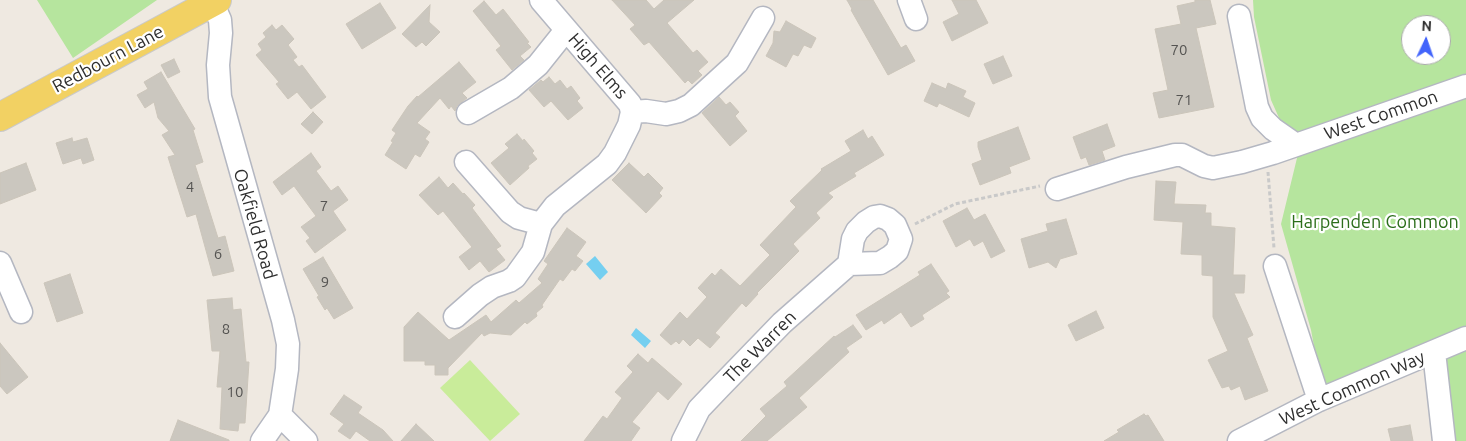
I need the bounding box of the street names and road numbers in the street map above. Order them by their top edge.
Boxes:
street label: Redbourn Lane [49,21,167,97]
street label: High Elms [564,29,632,103]
street label: West Common [1321,85,1441,145]
street label: Oakfield Road [229,166,281,282]
street label: The Warren [719,306,801,388]
street label: West Common Way [1276,346,1428,430]

